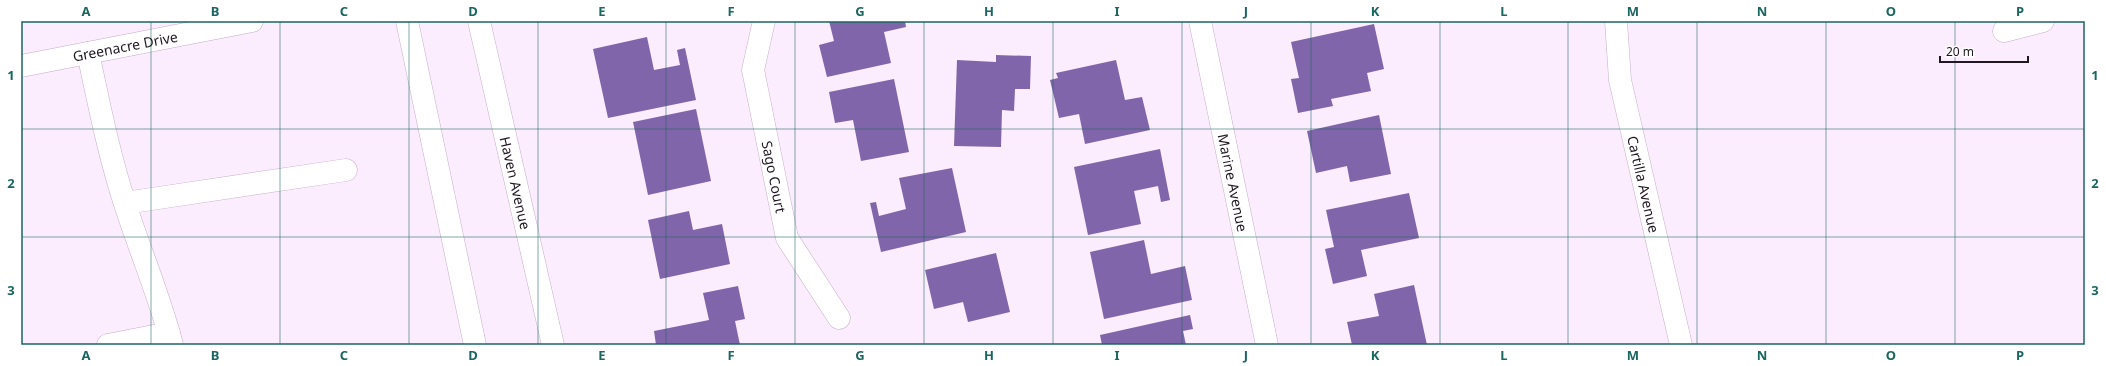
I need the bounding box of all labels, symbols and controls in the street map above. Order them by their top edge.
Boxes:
text: A [82,2,91,20]
text: B [211,2,219,20]
text: C [340,2,348,20]
text: D [468,2,478,20]
text: E [598,2,606,20]
text: F [727,2,735,20]
text: G [855,2,865,20]
text: H [984,2,994,20]
text: I [1114,2,1120,20]
text: J [1243,2,1248,20]
text: K [1371,2,1380,20]
text: L [1500,2,1508,20]
text: M [1627,2,1639,20]
text: N [1757,2,1767,20]
text: O [1886,2,1896,20]
text: P [2016,2,2024,20]
street label: Greenacre Drive [71,26,179,65]
scale bar [1940,38,2028,64]
text: 20 m [1946,43,1974,60]
text: 1 [7,66,15,84]
text: 1 [2091,66,2099,84]
street label: Marine Avenue [1214,132,1253,233]
street label: Cartilla Avenue [1624,134,1664,235]
street label: Haven Avenue [496,135,536,231]
street label: Sago Court [758,139,791,214]
text: 2 [7,174,15,192]
text: 2 [2091,174,2099,192]
text: 3 [7,281,15,299]
text: 3 [2091,281,2099,299]
text: A [82,346,91,364]
text: B [211,346,219,364]
text: C [340,346,348,364]
text: D [468,346,478,364]
text: E [598,346,606,364]
text: F [727,346,735,364]
text: G [855,346,865,364]
text: H [984,346,994,364]
text: I [1114,346,1120,364]
text: J [1243,346,1248,364]
text: K [1371,346,1380,364]
text: L [1500,346,1508,364]
text: M [1627,346,1639,364]
text: N [1757,346,1767,364]
text: O [1886,346,1896,364]
text: P [2016,346,2024,364]

